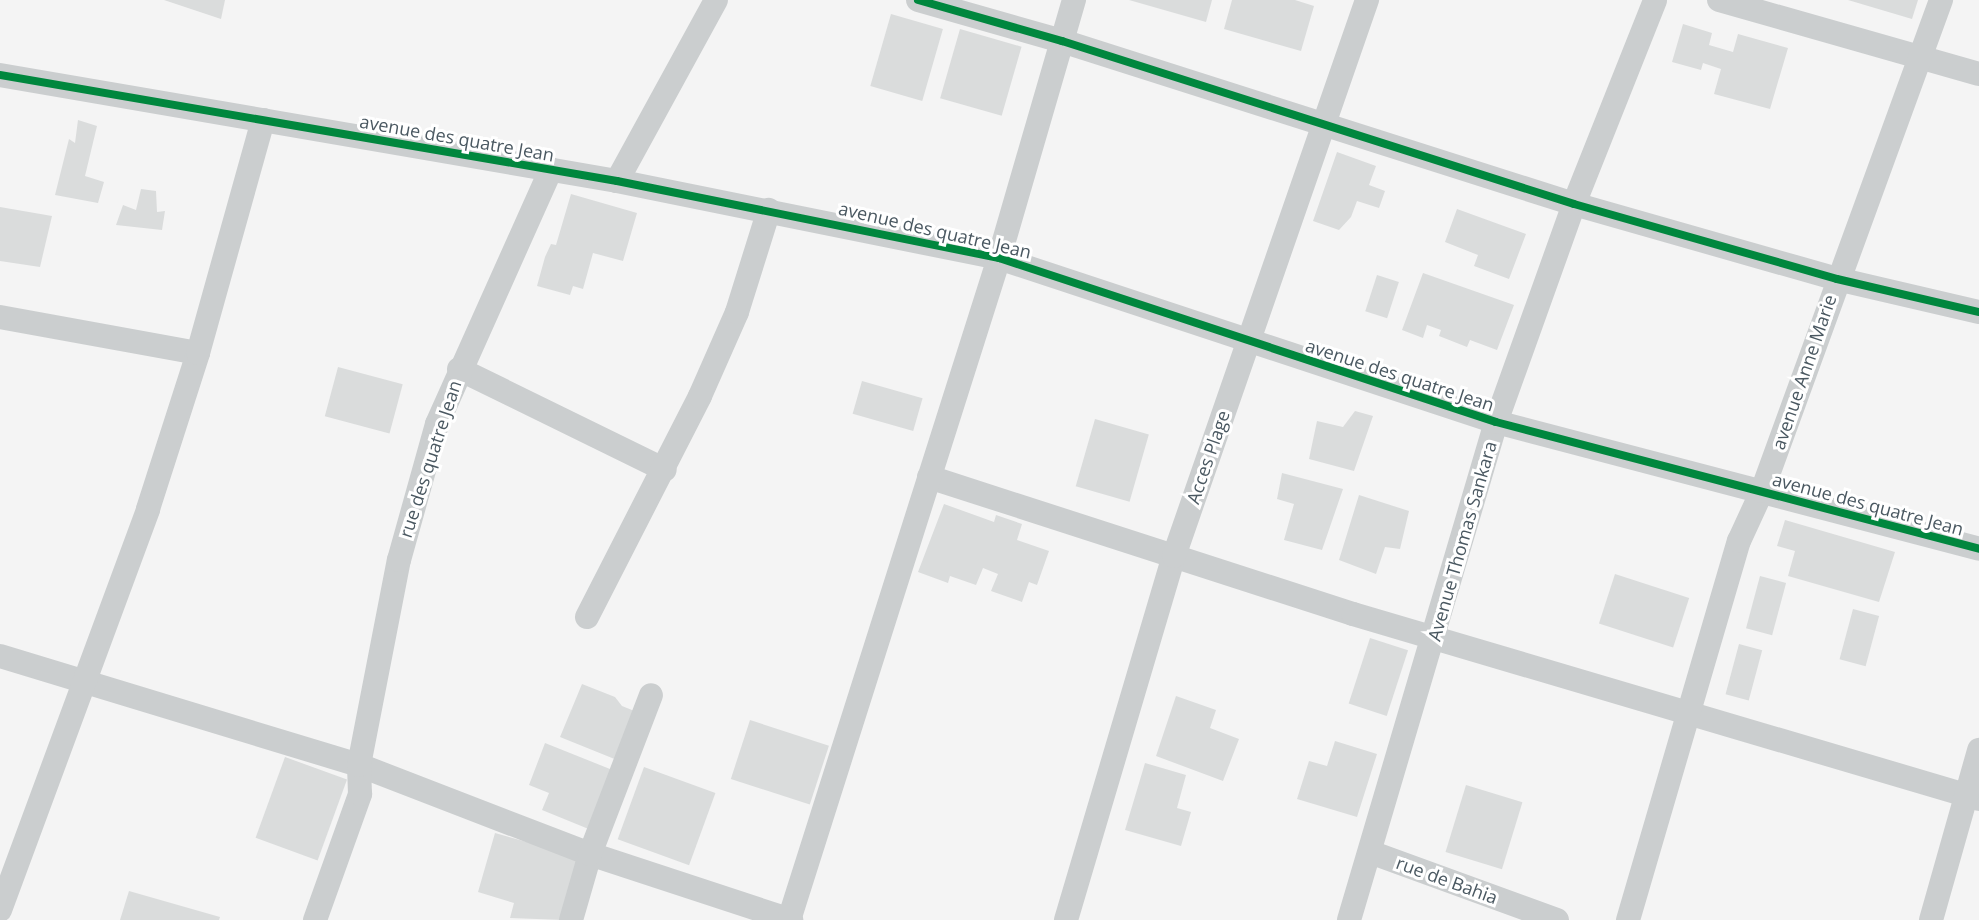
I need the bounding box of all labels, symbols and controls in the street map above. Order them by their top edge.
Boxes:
street label: avenue des quatre Jean [358,110,556,166]
street label: avenue des quatre Jean [837,197,1033,263]
street label: avenue Anne Marie [1767,292,1841,452]
street label: avenue des quatre Jean [1303,334,1497,416]
street label: rue des quatre Jean [394,378,466,540]
street label: Acces Plage [1182,408,1234,506]
street label: Avenue Thomas Sankara [1423,439,1501,643]
street label: avenue des quatre Jean [1770,468,1966,540]
street label: rue de Bahia [1393,852,1501,908]

